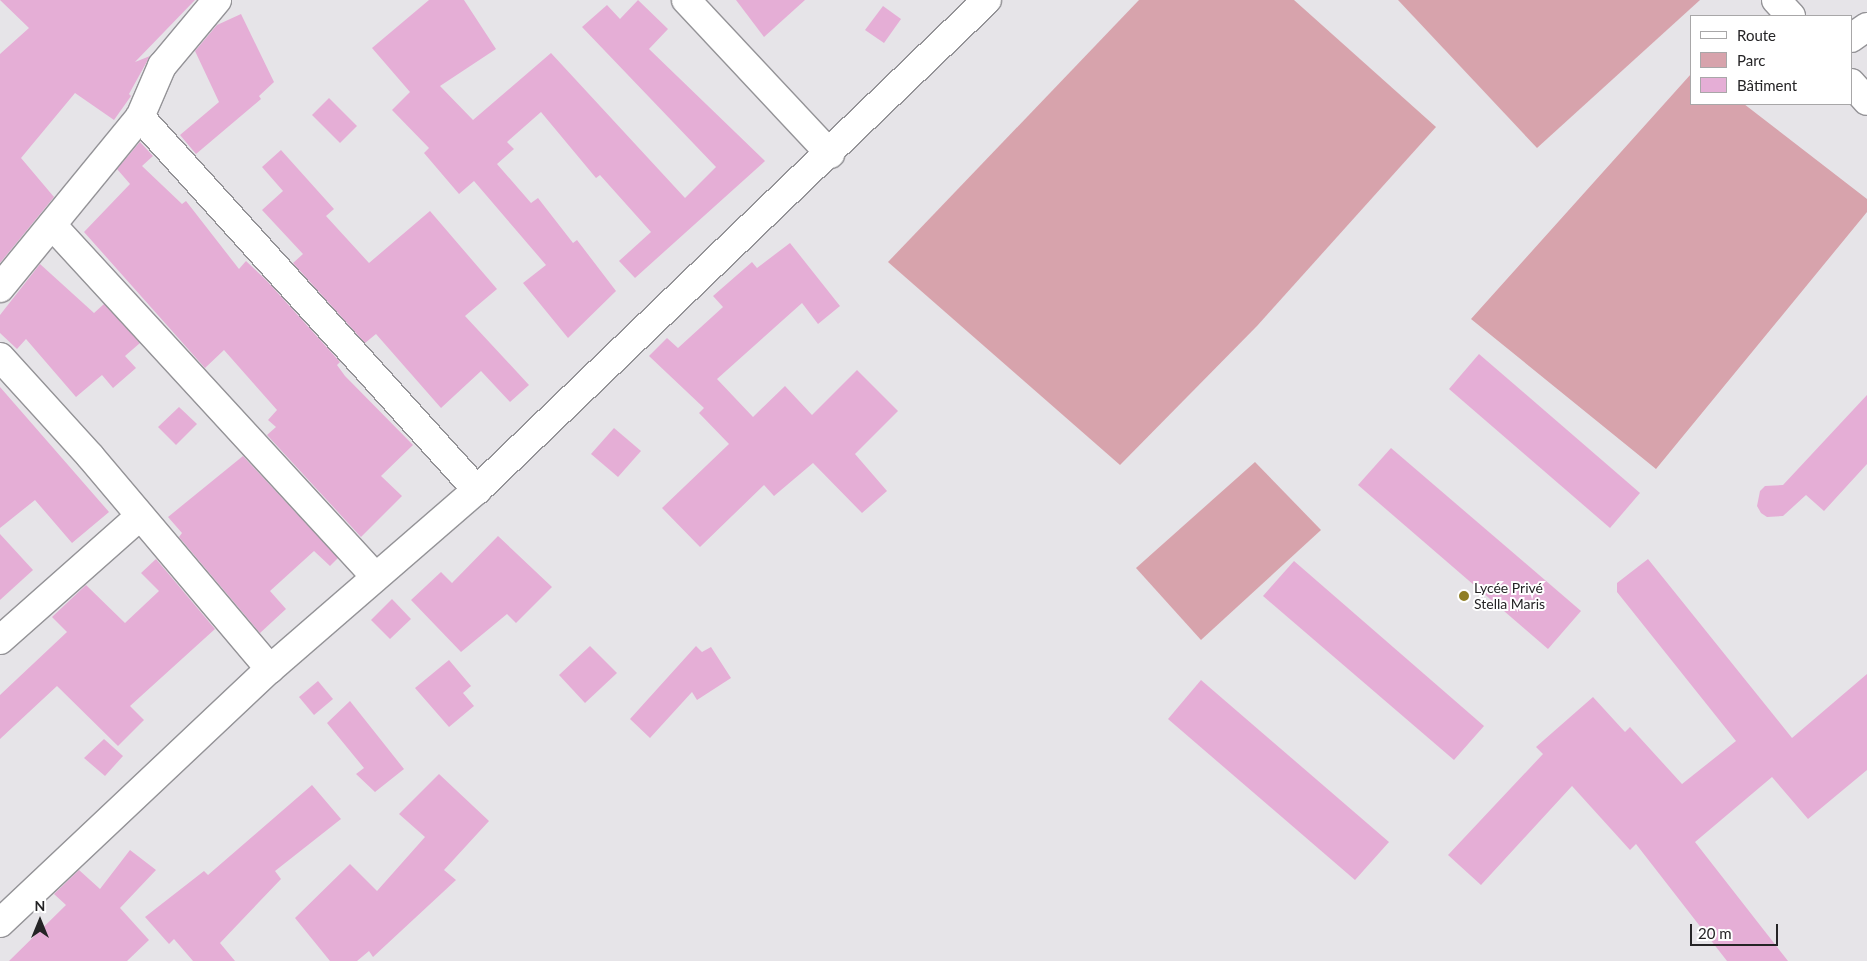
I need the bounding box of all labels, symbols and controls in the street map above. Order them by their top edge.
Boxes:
legend [1690,15,1852,105]
text: Route [1737,26,1776,44]
text: Parc [1737,51,1766,69]
text: Bâtiment [1737,76,1797,94]
place label: Lycée Privé Stella Maris [1474,580,1545,612]
marker: Lycée Privé Stella Maris [1458,590,1470,602]
north arrow [15,896,65,946]
text: N [35,897,45,914]
scale bar [1692,914,1780,946]
text: 20 m [1698,924,1732,942]

